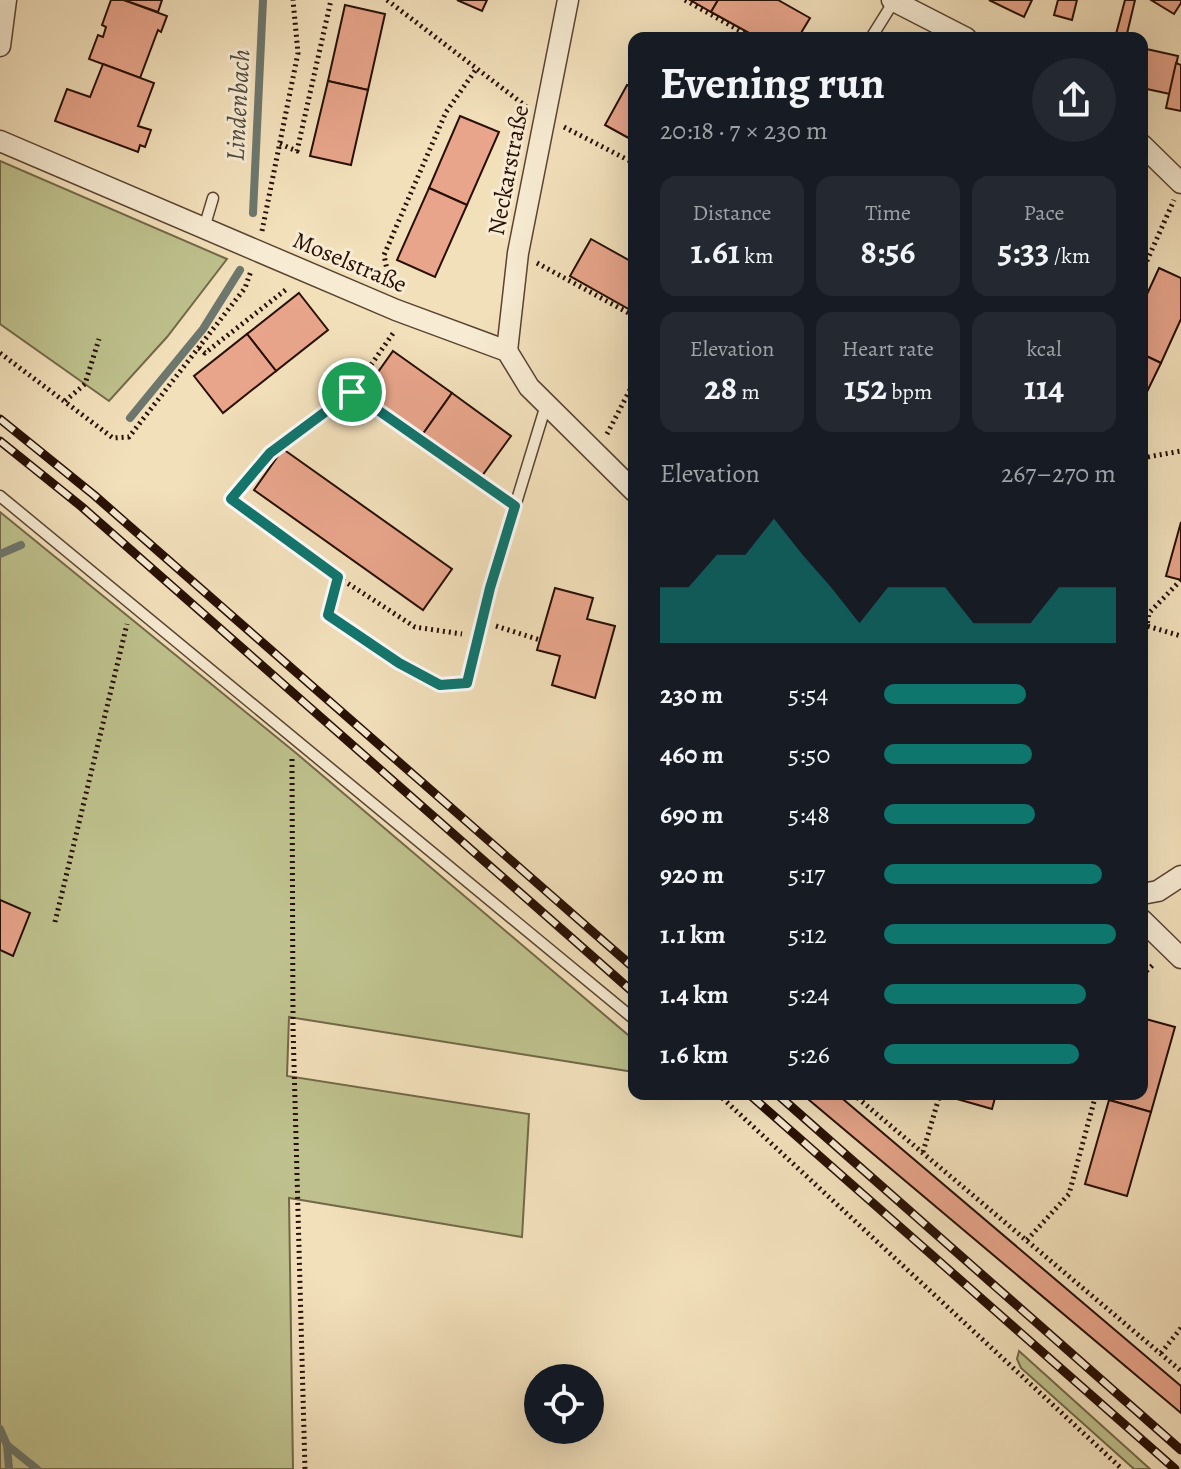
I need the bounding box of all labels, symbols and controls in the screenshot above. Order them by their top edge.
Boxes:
water label: Lindenbach [218,48,258,162]
text: Evening run [660,53,885,113]
button: share [1032,58,1116,142]
street label: Neckarstraße [480,102,536,238]
text: 20:18 · 7 × 230 m [660,113,828,148]
text: Distance [693,198,771,228]
text: Time [865,198,911,228]
text: Pace [1024,198,1064,228]
street label: Moselstraße [288,224,412,300]
text: 1.61 [690,228,740,275]
text: 8:56 [861,228,915,275]
text: 5:33 [998,228,1050,275]
text: km [740,241,774,271]
text: /km [1050,241,1090,271]
text: Elevation [690,334,774,364]
text: Heart rate [842,334,934,364]
text: kcal [1026,334,1062,364]
pin [318,358,386,426]
text: 28 [704,364,737,411]
text: 152 [844,364,887,411]
text: 114 [1024,364,1064,411]
icon: arrive [330,370,374,414]
text: m [737,377,760,407]
text: bpm [887,377,932,407]
text: Elevation [660,456,760,491]
text: 267–270 m [1001,456,1116,491]
text: 230 m [660,677,723,712]
text: 5:54 [788,677,828,712]
text: 460 m [660,737,724,772]
text: 5:50 [788,737,830,772]
text: 690 m [660,797,724,832]
text: 5:48 [788,797,830,832]
text: 920 m [660,857,724,892]
text: 5:17 [788,857,825,892]
text: 1.1 km [660,917,726,952]
text: 5:12 [788,917,827,952]
text: 1.4 km [660,977,728,1012]
text: 5:24 [788,977,830,1012]
text: 1.6 km [660,1037,728,1072]
text: 5:26 [788,1037,830,1072]
map controls [524,1364,604,1444]
button: locate [524,1364,604,1444]

